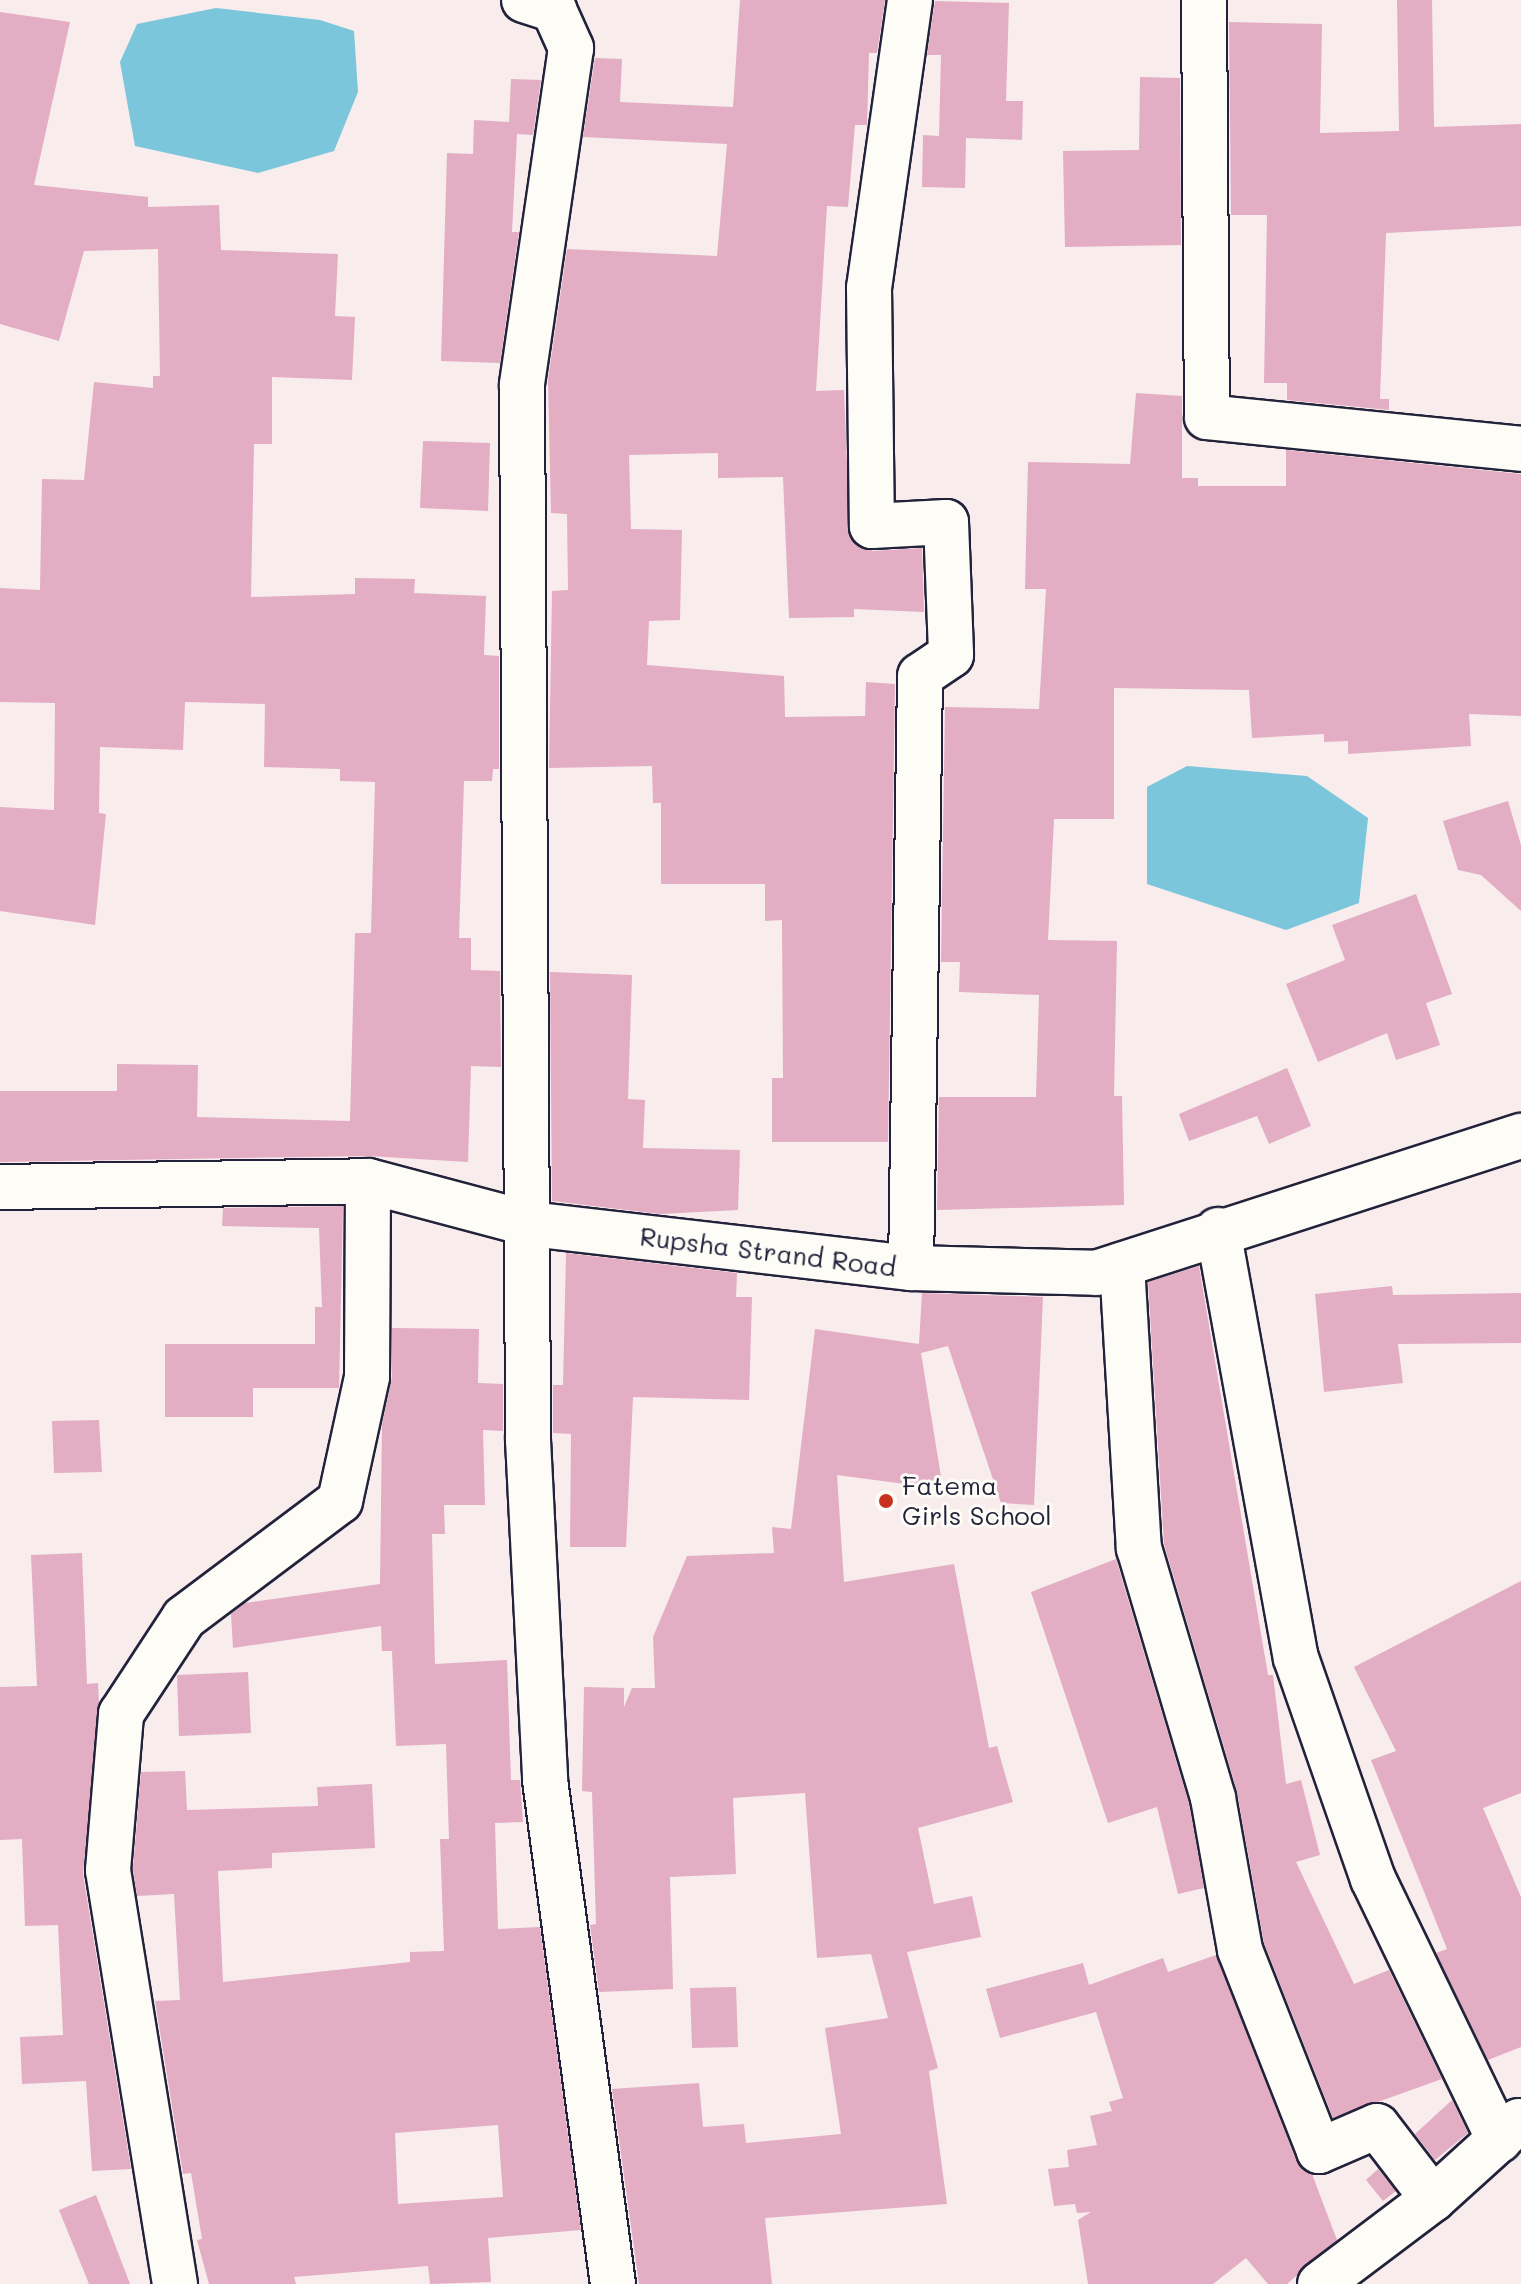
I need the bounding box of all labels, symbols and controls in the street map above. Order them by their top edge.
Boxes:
street label: Rupsha Strand Road [638,1221,898,1283]
place label: Fatema Girls School [902,1470,1052,1532]
marker: Fatema Girls School [877,1492,895,1510]

